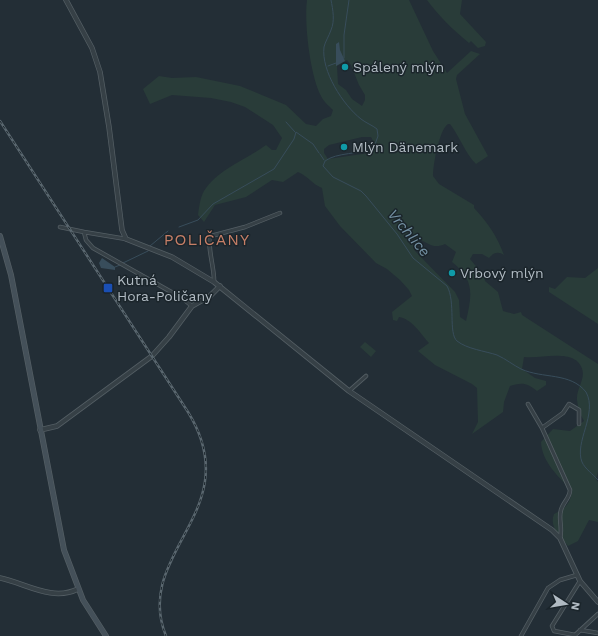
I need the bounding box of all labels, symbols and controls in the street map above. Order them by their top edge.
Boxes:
place label: Spálený mlýn [353,59,444,75]
marker: Spálený mlýn [340,62,350,72]
place label: Mlýn Dänemark [352,139,458,155]
marker: Mlýn Dänemark [339,142,349,152]
water label: Vrchlice [384,206,434,260]
district label: POLIČANY [164,230,250,249]
place label: Vrbový mlýn [460,265,544,281]
marker: Vrbový mlýn [447,268,457,278]
place label: Kutná Hora-Poličany [117,272,213,304]
marker: Kutná Hora-Poličany [102,282,114,294]
north arrow [546,584,586,624]
text: N [568,601,582,611]

